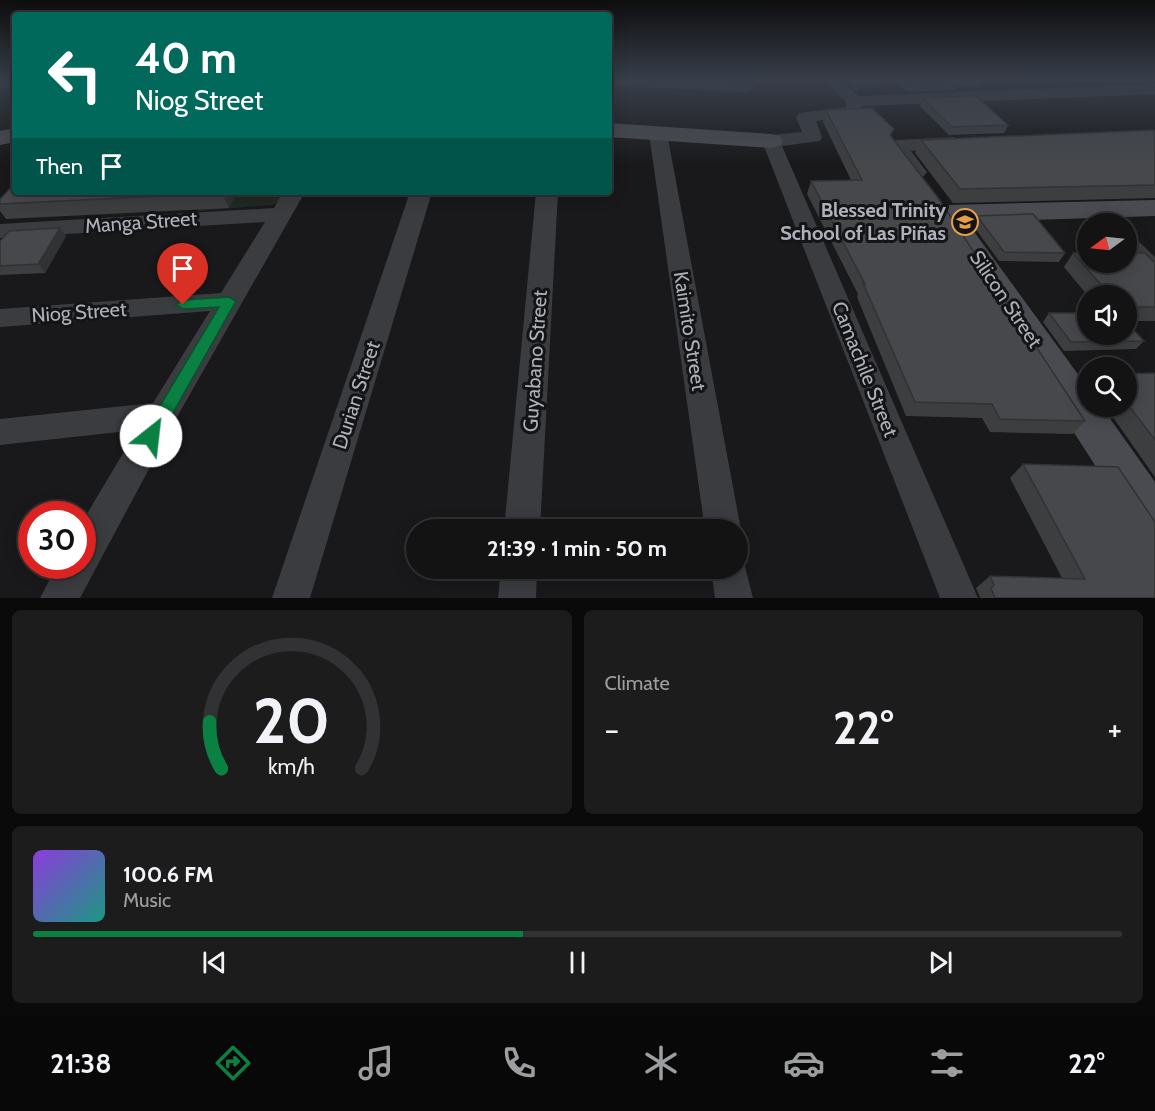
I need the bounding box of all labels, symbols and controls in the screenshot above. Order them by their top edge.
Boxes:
text: 40 m [135,32,237,84]
icon: left [36,36,114,114]
text: Niog Street [135,84,263,117]
icon: arrive [95,150,128,183]
text: Then [36,153,83,180]
place label: Blessed Trinity School of Las Piñas [780,198,946,245]
street label: Manga Street [84,206,198,238]
school or university icon: Blessed Trinity School of Las Piñas [950,207,980,237]
north arrow [1077,213,1137,273]
map controls [1077,213,1137,417]
pin [157,243,208,305]
street label: Silicon Street [965,246,1047,352]
icon: arrive [166,252,199,285]
street label: Kaimito Street [669,270,711,393]
button: sound [1077,285,1137,345]
street label: Guyabano Street [518,289,552,433]
street label: Niog Street [31,297,127,327]
street label: Camachile Street [827,298,903,440]
street label: Durian Street [327,338,385,452]
button: search [1077,357,1137,417]
position arrow [119,404,183,468]
speed limit sign: 30 [18,501,96,579]
text: 21:39 · 1 min · 50 m [487,535,667,562]
text: Climate [605,671,670,695]
text: 20 [253,683,330,759]
text: 22° [833,701,894,755]
text: − [605,709,619,749]
text: + [1107,709,1122,749]
text: km/h [268,753,315,779]
text: 100.6 FM [123,861,214,888]
text: Music [123,888,171,912]
icon: previous [198,946,231,979]
icon: pause [561,946,594,979]
icon: next [924,946,957,979]
icon: directions [212,1042,254,1084]
icon: music [355,1042,397,1084]
icon: phone [498,1042,540,1084]
icon: climate [640,1042,682,1084]
icon: car [783,1042,825,1084]
icon: filters [926,1042,968,1084]
text: 21:38 [50,1047,111,1080]
text: 22° [1068,1047,1105,1080]

